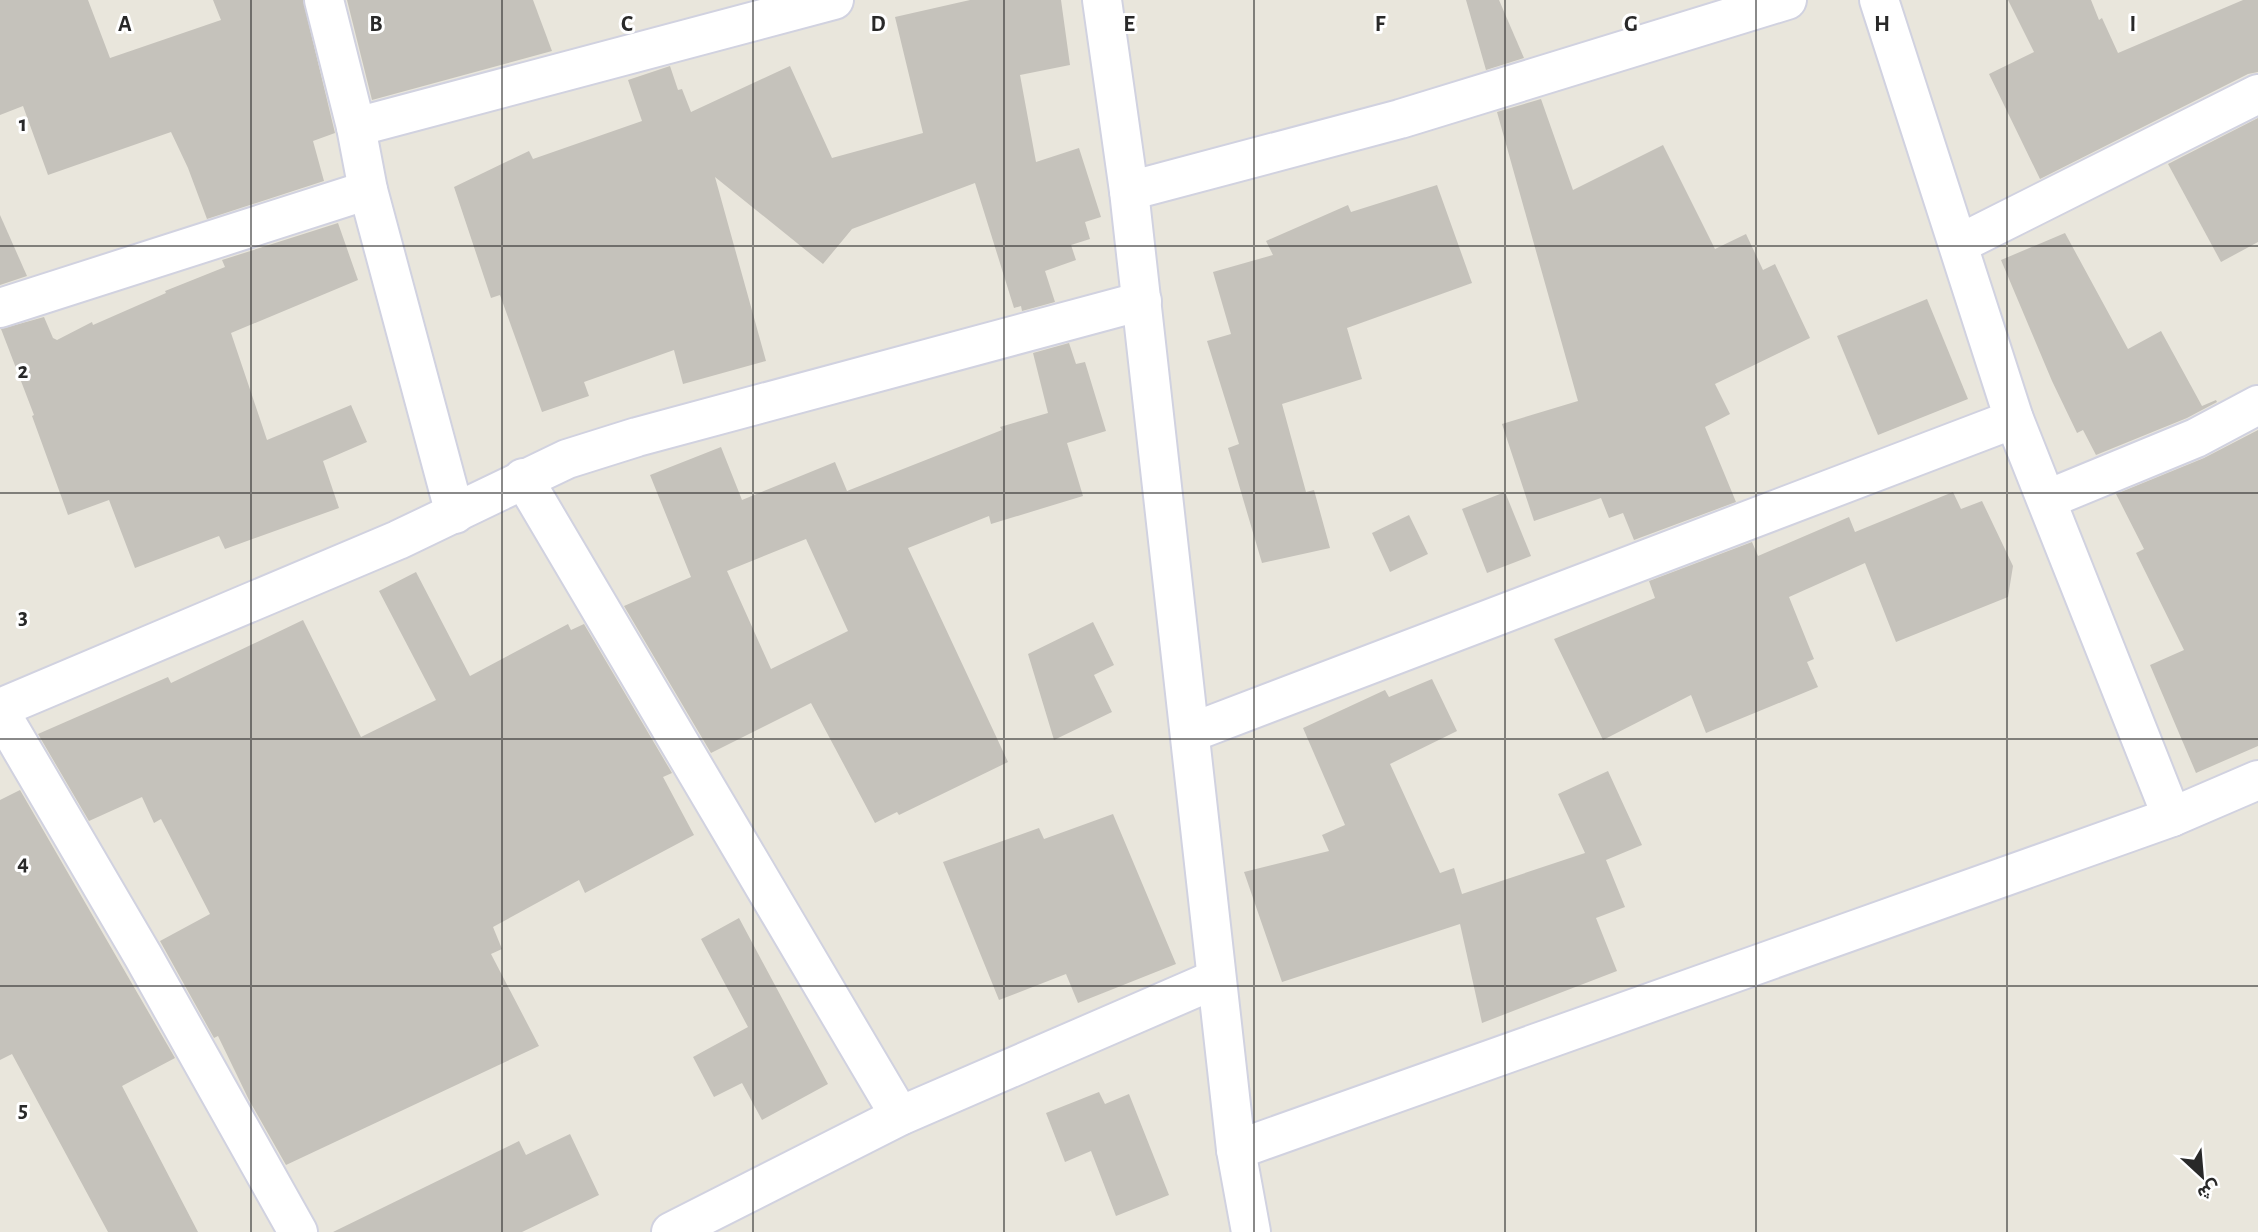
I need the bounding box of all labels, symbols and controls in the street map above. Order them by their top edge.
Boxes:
text: A [118,13,132,36]
text: B [369,13,383,36]
text: C [621,13,633,36]
text: D [870,13,886,36]
text: E [1123,13,1135,36]
text: F [1375,13,1386,36]
text: G [1624,13,1638,36]
text: H [1874,13,1890,36]
text: I [2130,13,2136,36]
text: 1 [19,113,27,136]
text: 2 [18,360,29,383]
text: 3 [18,606,28,629]
text: 4 [17,852,29,875]
text: 5 [18,1099,28,1122]
north arrow [2167,1141,2237,1211]
text: ش [2194,1175,2223,1204]

